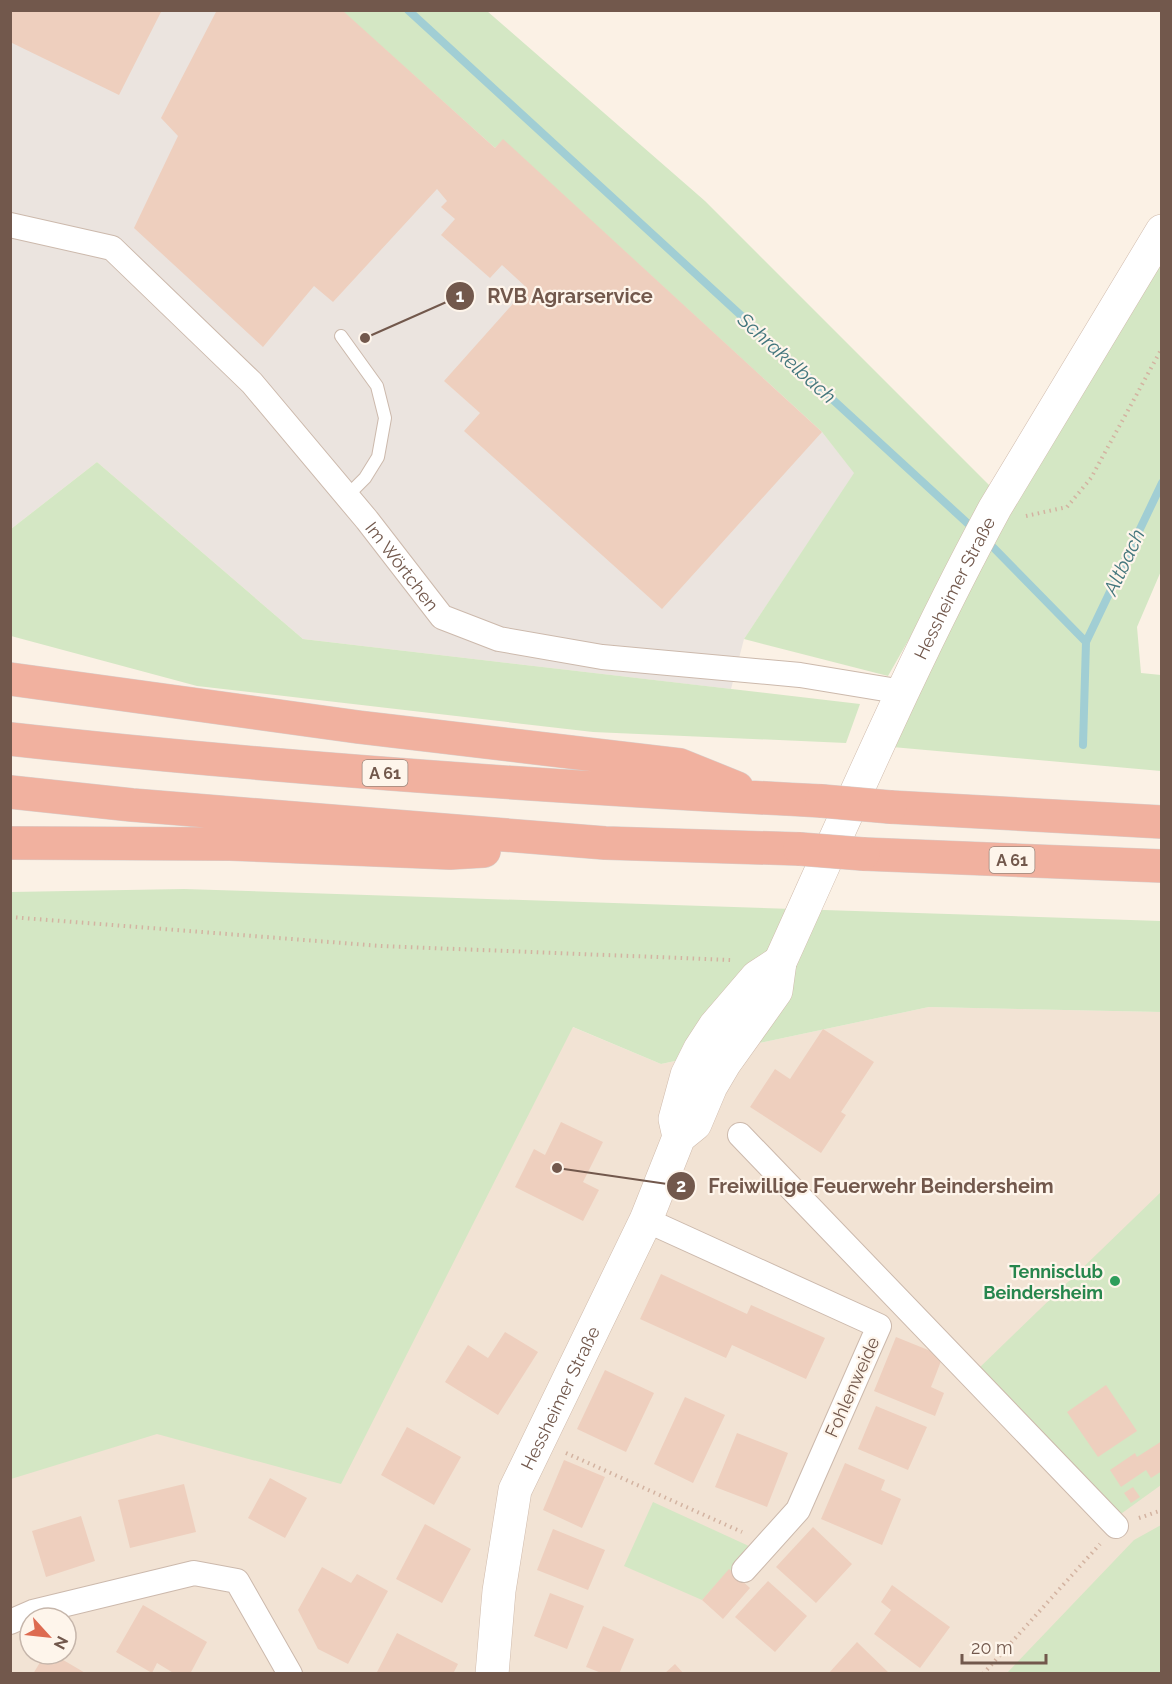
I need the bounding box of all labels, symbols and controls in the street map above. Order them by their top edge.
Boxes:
callout: RVB Agrarservice [445,277,665,315]
text: RVB Agrarservice [487,284,653,308]
text: 1 [456,285,465,306]
water label: Schrakelbach [732,307,841,408]
street label: Hessheimer Straße [909,512,999,663]
street label: Im Wörtchen [361,517,444,615]
water label: Altbach [1098,525,1150,600]
road number: A 61 [362,760,408,786]
road number: A 61 [990,847,1034,873]
callout: Freiwillige Feuerwehr Beindersheim [666,1167,1066,1205]
text: Freiwillige Feuerwehr Beindersheim [708,1174,1054,1198]
text: 2 [676,1175,686,1196]
place label: Tennisclub Beindersheim [983,1261,1103,1303]
marker: Tennisclub Beindersheim [1108,1274,1122,1288]
street label: Hessheimer Straße [516,1322,604,1473]
street label: Fohlenweide [821,1333,884,1440]
north arrow [18,1606,78,1666]
scale bar [962,1627,1046,1665]
text: N [50,1633,72,1652]
text: 20 m [971,1637,1013,1658]

